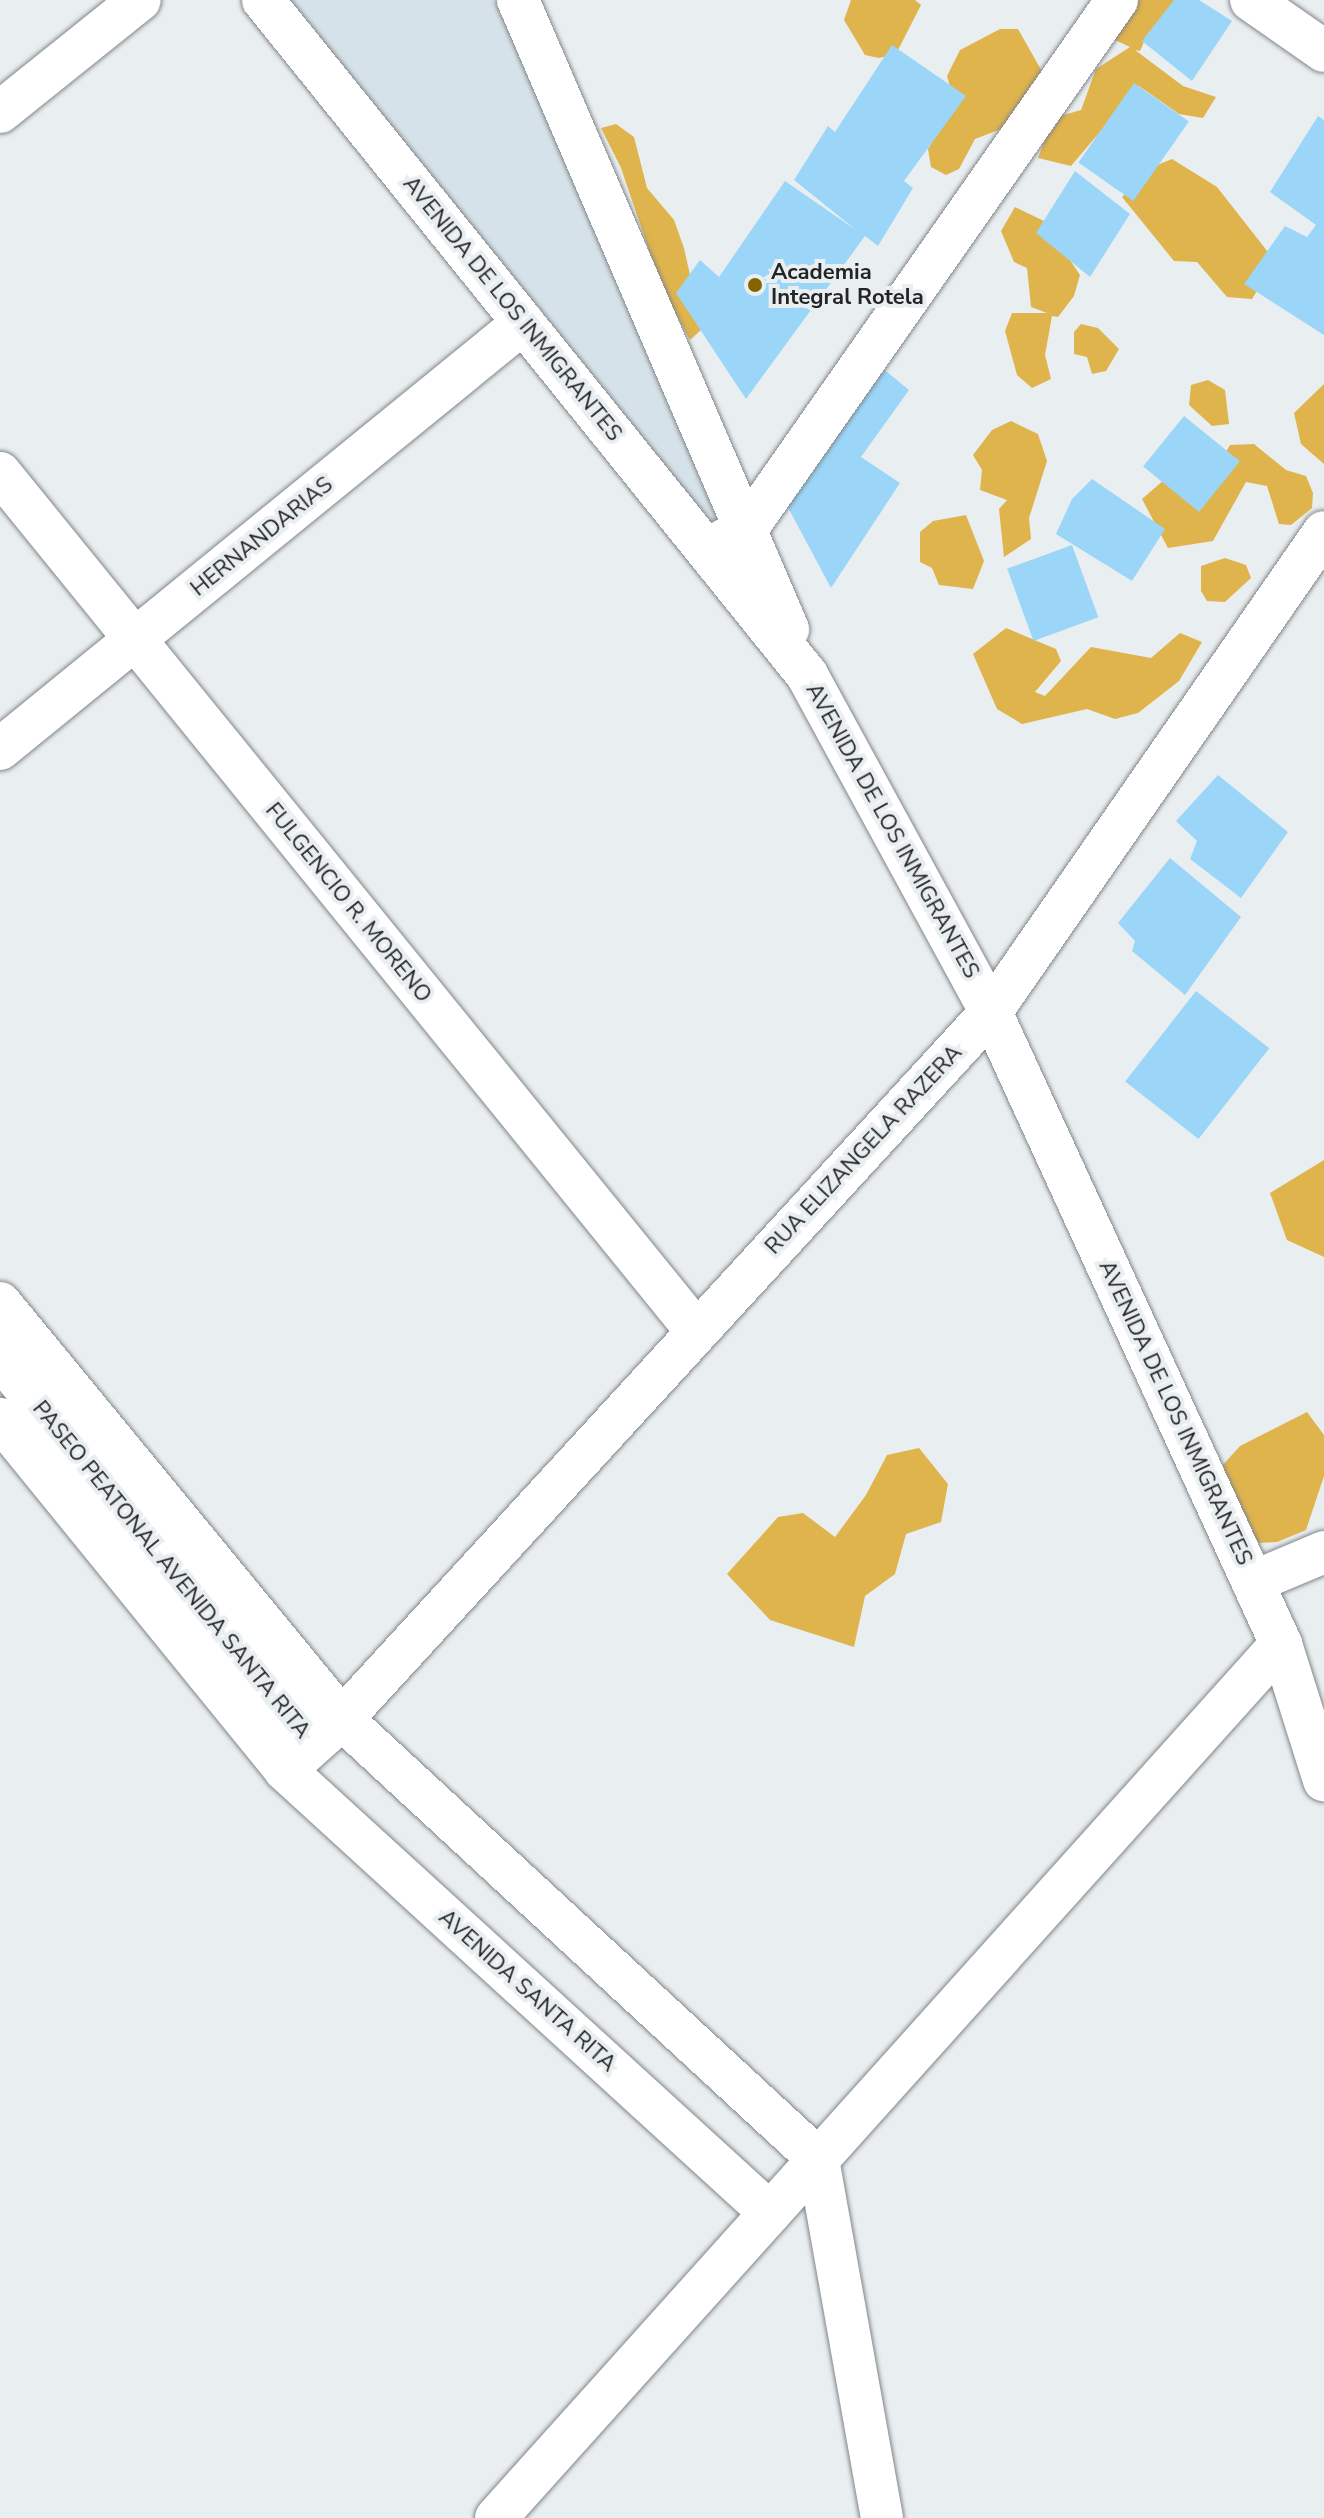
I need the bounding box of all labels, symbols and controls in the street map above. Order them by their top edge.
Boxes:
street label: AVENIDA DE LOS INMIGRANTES [397,171,627,447]
place label: Academia Integral Rotela [771,259,924,310]
marker: Academia Integral Rotela [746,276,764,294]
street label: HERNANDARIAS [186,472,338,602]
street label: AVENIDA DE LOS INMIGRANTES [800,679,984,983]
street label: FULGENCIO R. MORENO [259,798,437,1008]
street label: RUA ELIZANGELA RAZERA [760,1040,968,1260]
street label: AVENIDA DE LOS INMIGRANTES [1093,1257,1257,1569]
street label: PASEO PEATONAL AVENIDA SANTA RITA [27,1396,315,1744]
street label: AVENIDA SANTA RITA [433,1904,621,2078]

